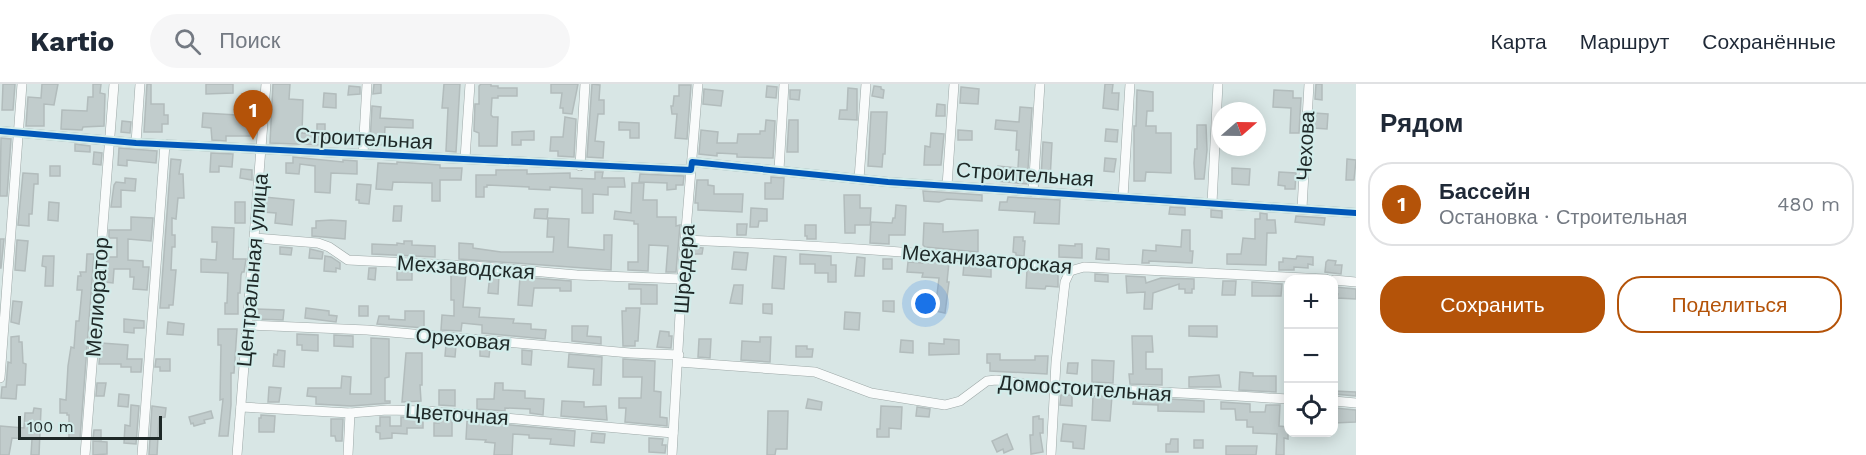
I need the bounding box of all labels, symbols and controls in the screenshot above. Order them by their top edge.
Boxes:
search box [150,14,570,68]
text: Kartio [30,25,114,58]
icon: search [171,25,204,58]
text: Поиск [219,28,280,53]
text: Карта [1491,29,1547,54]
text: Маршрут [1580,29,1669,54]
text: Сохранённые [1702,29,1836,54]
pin: 1 [234,91,272,140]
north arrow [1212,102,1266,156]
text: Рядом [1380,108,1463,138]
street label: Чехова [1291,110,1319,181]
street label: Строительная [294,122,434,154]
street label: Строительная [955,157,1095,191]
street label: Центральная улица [231,172,273,368]
text: Бассейн [1439,179,1531,204]
text: 1 [1397,192,1406,216]
text: 480 m [1777,192,1840,216]
text: Остановка · Строительная [1439,205,1687,229]
street label: Шредера [668,223,700,314]
street label: Мелиоратор [80,236,114,358]
street label: Механизаторская [901,239,1073,279]
street label: Мехзаводская [396,250,536,284]
map controls [1284,275,1338,437]
button: + [1284,275,1338,329]
button: Сохранить [1380,276,1605,333]
button: Поделиться [1617,276,1842,333]
your location [911,289,940,318]
street label: Ореховая [415,322,511,356]
button: − [1284,329,1338,383]
street label: Домостоительная [997,369,1173,407]
button: locate [1284,383,1338,437]
street label: Цветочная [404,398,510,430]
scale bar [18,413,162,440]
text: 100 m [27,417,74,436]

